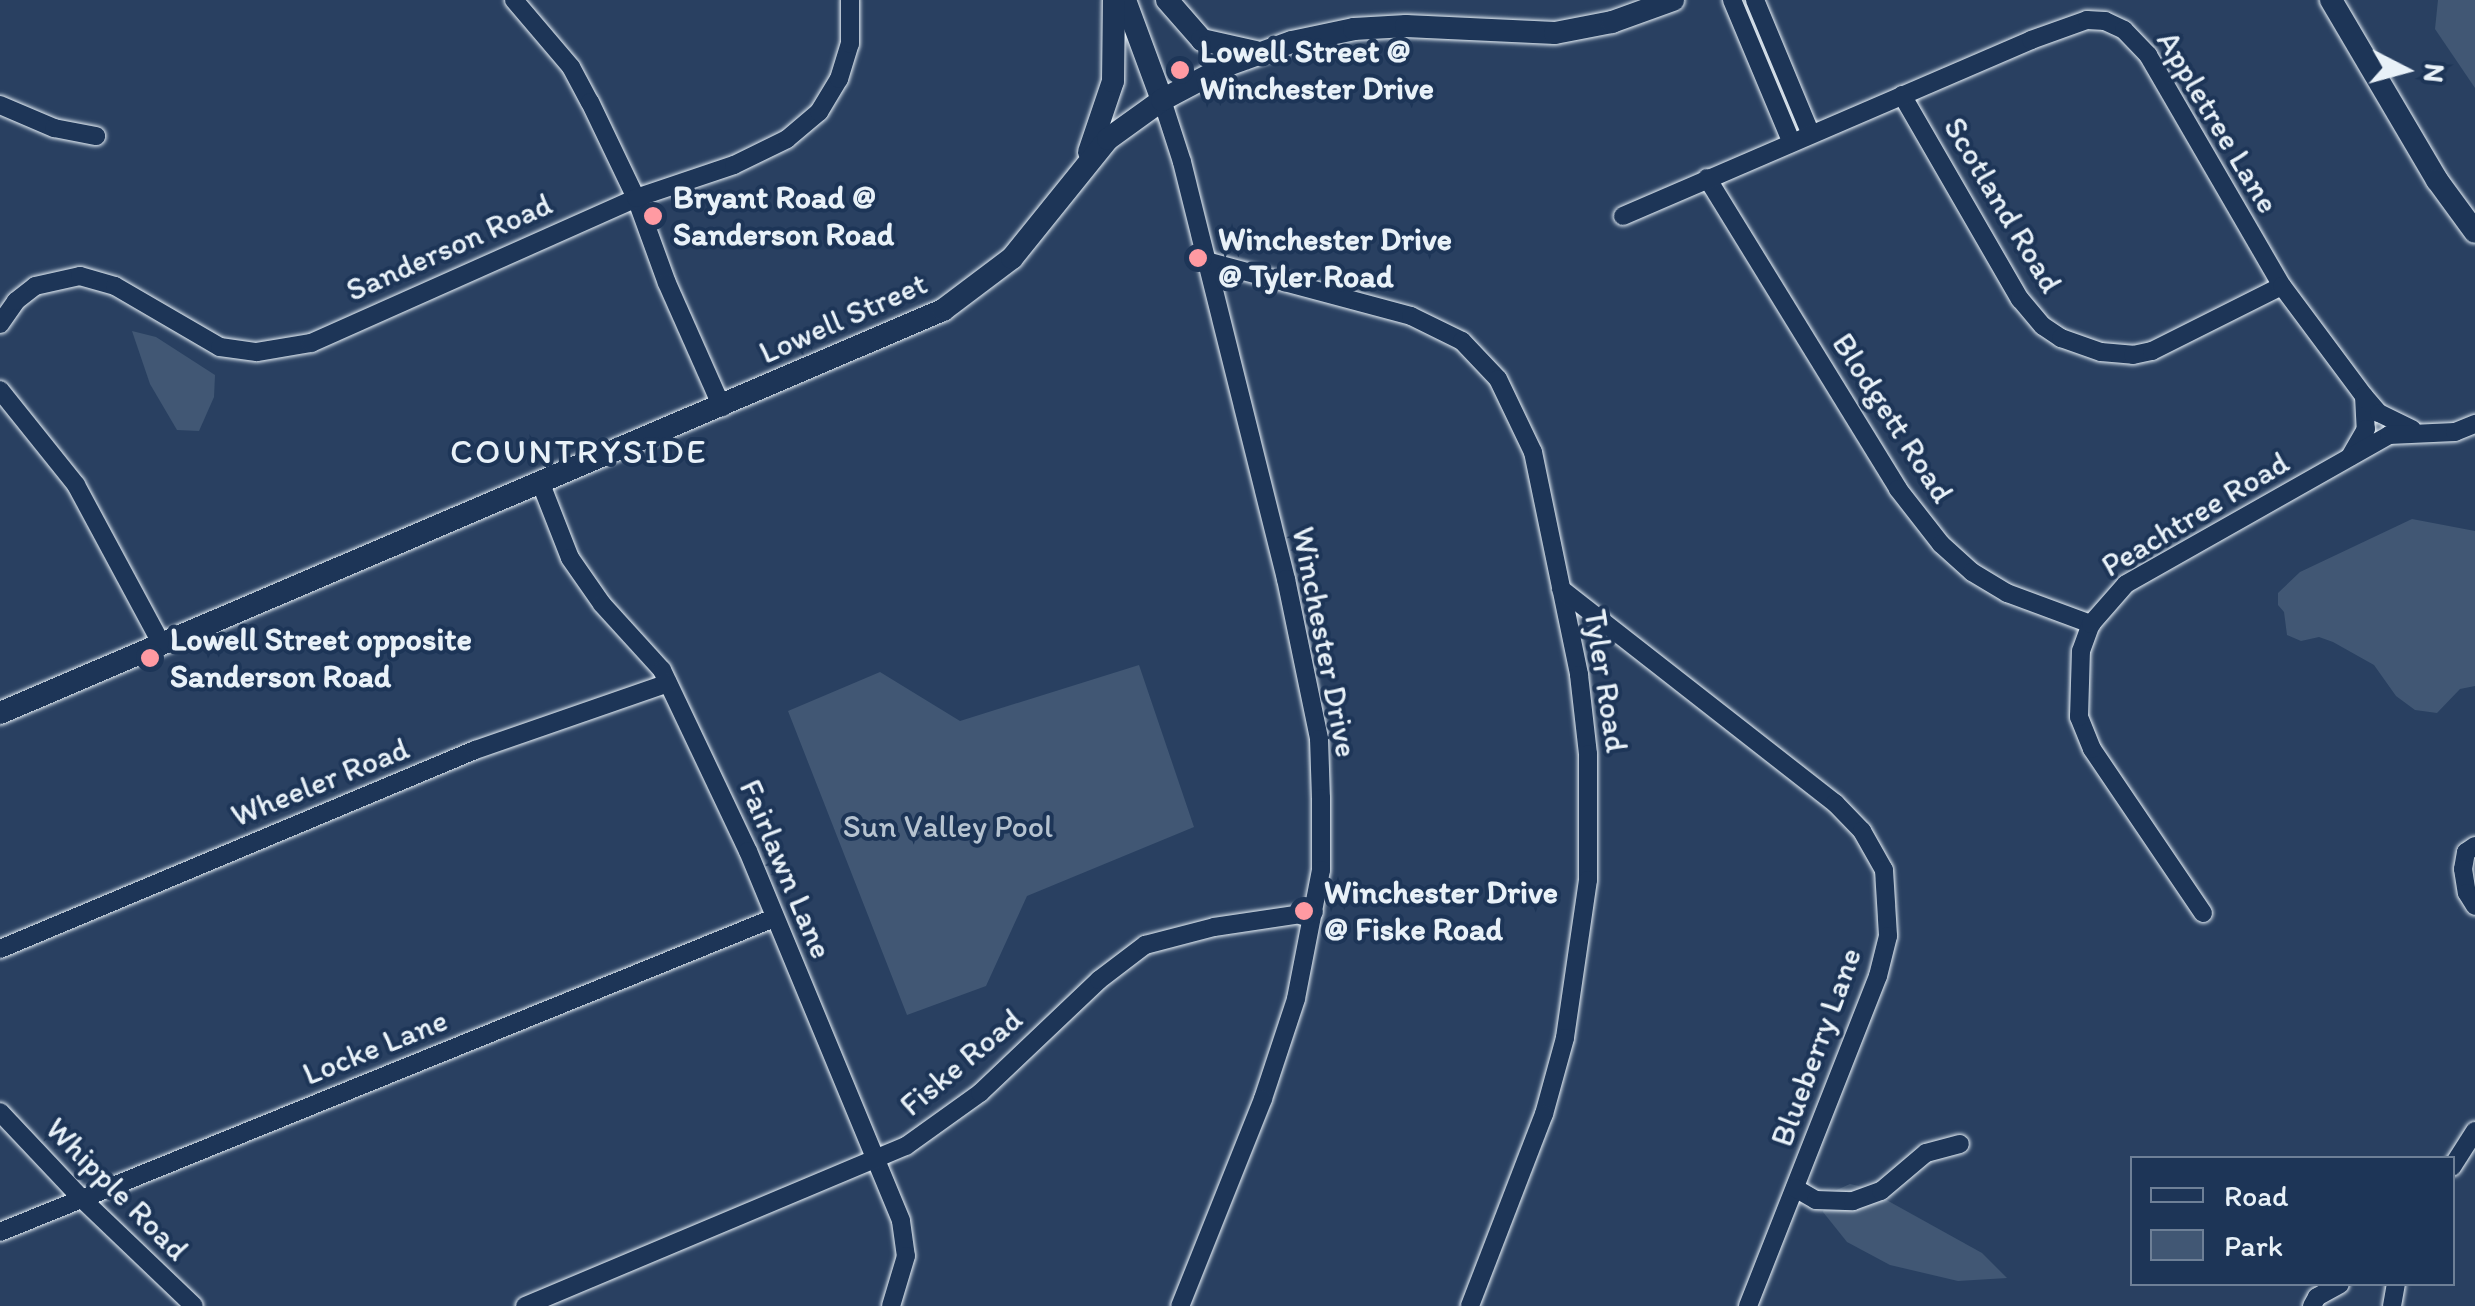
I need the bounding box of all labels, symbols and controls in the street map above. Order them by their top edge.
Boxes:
north arrow [2355,20,2455,120]
street label: Appletree Lane [2149,24,2287,220]
place label: Lowell Street @ Winchester Drive [1200,33,1434,108]
marker: Lowell Street @ Winchester Drive [1169,59,1191,81]
text: N [2417,62,2453,84]
street label: Scotland Road [1936,110,2070,300]
place label: Bryant Road @ Sanderson Road [673,179,894,254]
street label: Sanderson Road [340,184,558,310]
marker: Bryant Road @ Sanderson Road [642,205,664,227]
place label: Winchester Drive @ Tyler Road [1218,221,1452,296]
marker: Winchester Drive @ Tyler Road [1187,247,1209,269]
street label: Lowell Street [753,264,933,372]
street label: Blodgett Road [1824,326,1962,510]
district label: COUNTRYSIDE [450,430,708,472]
street label: Peachtree Road [2095,443,2295,585]
street label: Winchester Drive [1284,523,1366,761]
street label: Tyler Road [1576,607,1636,755]
place label: Lowell Street opposite Sanderson Road [170,621,472,696]
marker: Lowell Street opposite Sanderson Road [139,647,161,669]
street label: Wheeler Road [225,729,415,835]
street label: Fairlawn Lane [731,773,841,965]
park label: Sun Valley Pool [843,807,1053,845]
place label: Winchester Drive @ Fiske Road [1324,874,1558,949]
marker: Winchester Drive @ Fiske Road [1293,900,1315,922]
street label: Blueberry Lane [1762,943,1870,1151]
street label: Fiske Road [893,1000,1029,1124]
street label: Locke Lane [297,1001,453,1093]
street label: Whipple Road [38,1110,196,1268]
legend [2130,1156,2455,1286]
text: Road [2224,1177,2289,1214]
text: Park [2224,1227,2283,1264]

